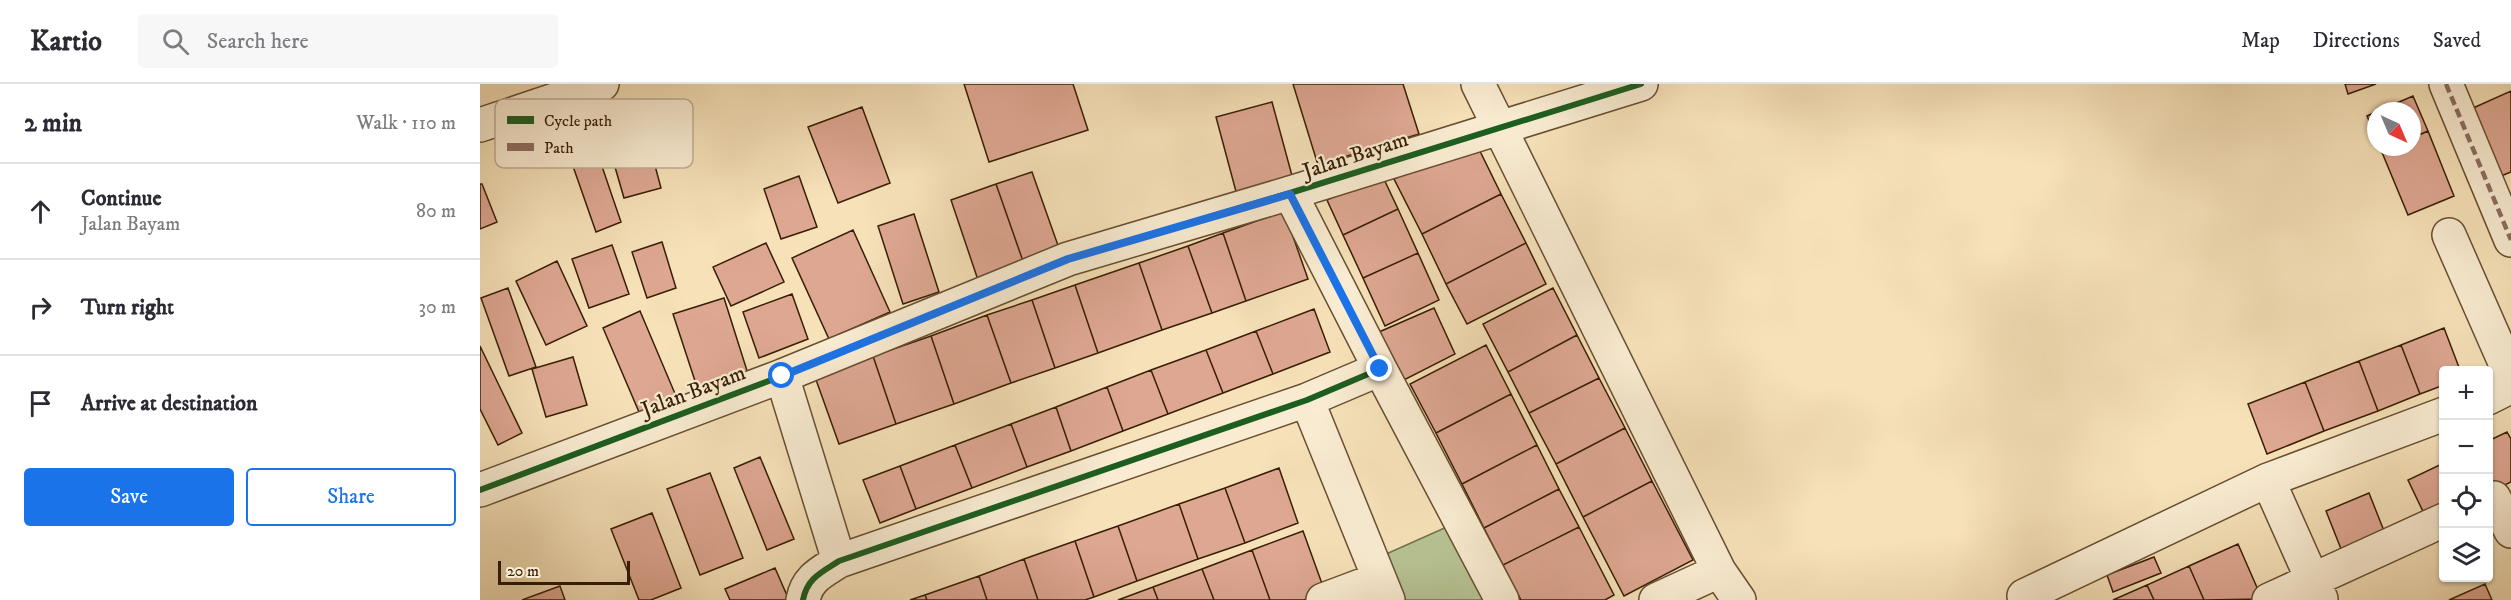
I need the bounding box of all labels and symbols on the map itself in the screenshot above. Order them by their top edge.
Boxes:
legend [495,99,693,168]
north arrow [2367,102,2421,156]
text: Cycle path [544,111,613,131]
street label: Jalan Bayam [1297,126,1412,186]
text: Path [544,138,574,158]
route end [1366,355,1392,381]
street label: Jalan Bayam [636,359,749,424]
route start [768,362,794,388]
scale bar [498,558,630,586]

